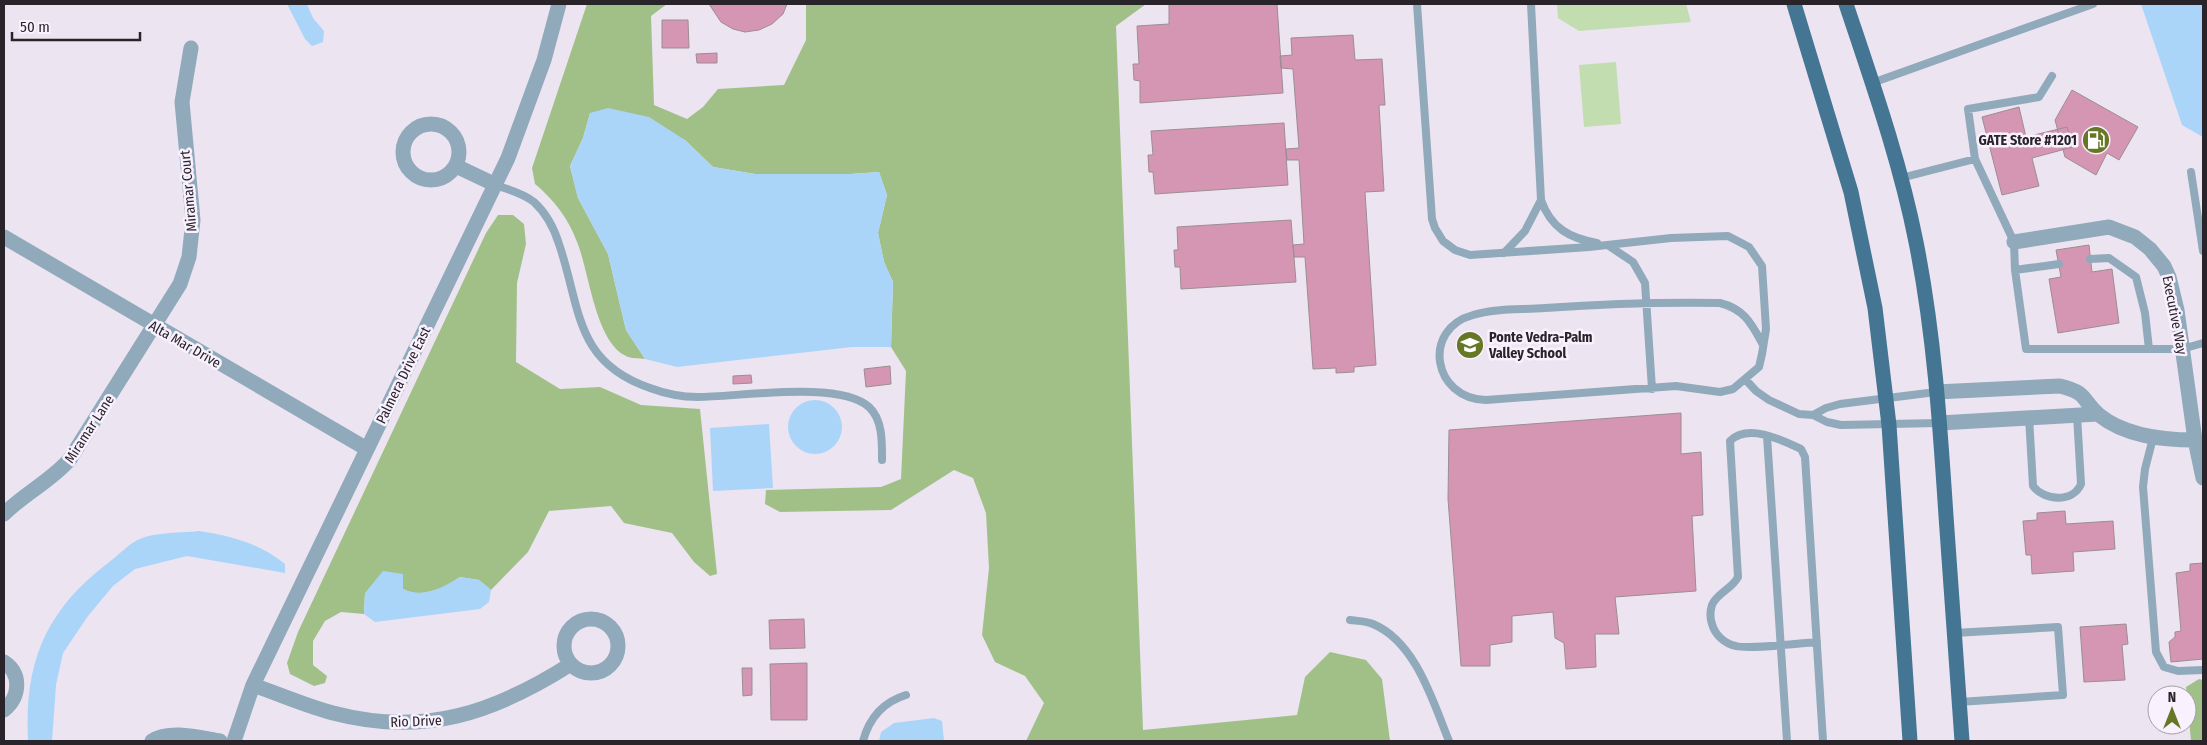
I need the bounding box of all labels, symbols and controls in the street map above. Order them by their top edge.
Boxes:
scale bar [12,10,140,42]
text: 50 m [20,18,50,36]
fuel station icon: GATE Store #1201 [2081,125,2111,155]
place label: GATE Store #1201 [1978,132,2077,149]
street label: Miramar Court [176,149,201,232]
street label: Executive Way [2159,274,2191,357]
street label: Alta Mar Drive [146,317,224,372]
street label: Palmera Drive East [373,324,434,427]
place label: Ponte Vedra-Palm Valley School [1488,329,1593,362]
school or university icon: Ponte Vedra-Palm Valley School [1455,330,1485,360]
street label: Miramar Lane [61,392,118,467]
north arrow [2147,685,2197,735]
text: N [2168,689,2176,706]
street label: Rio Drive [390,712,442,731]

